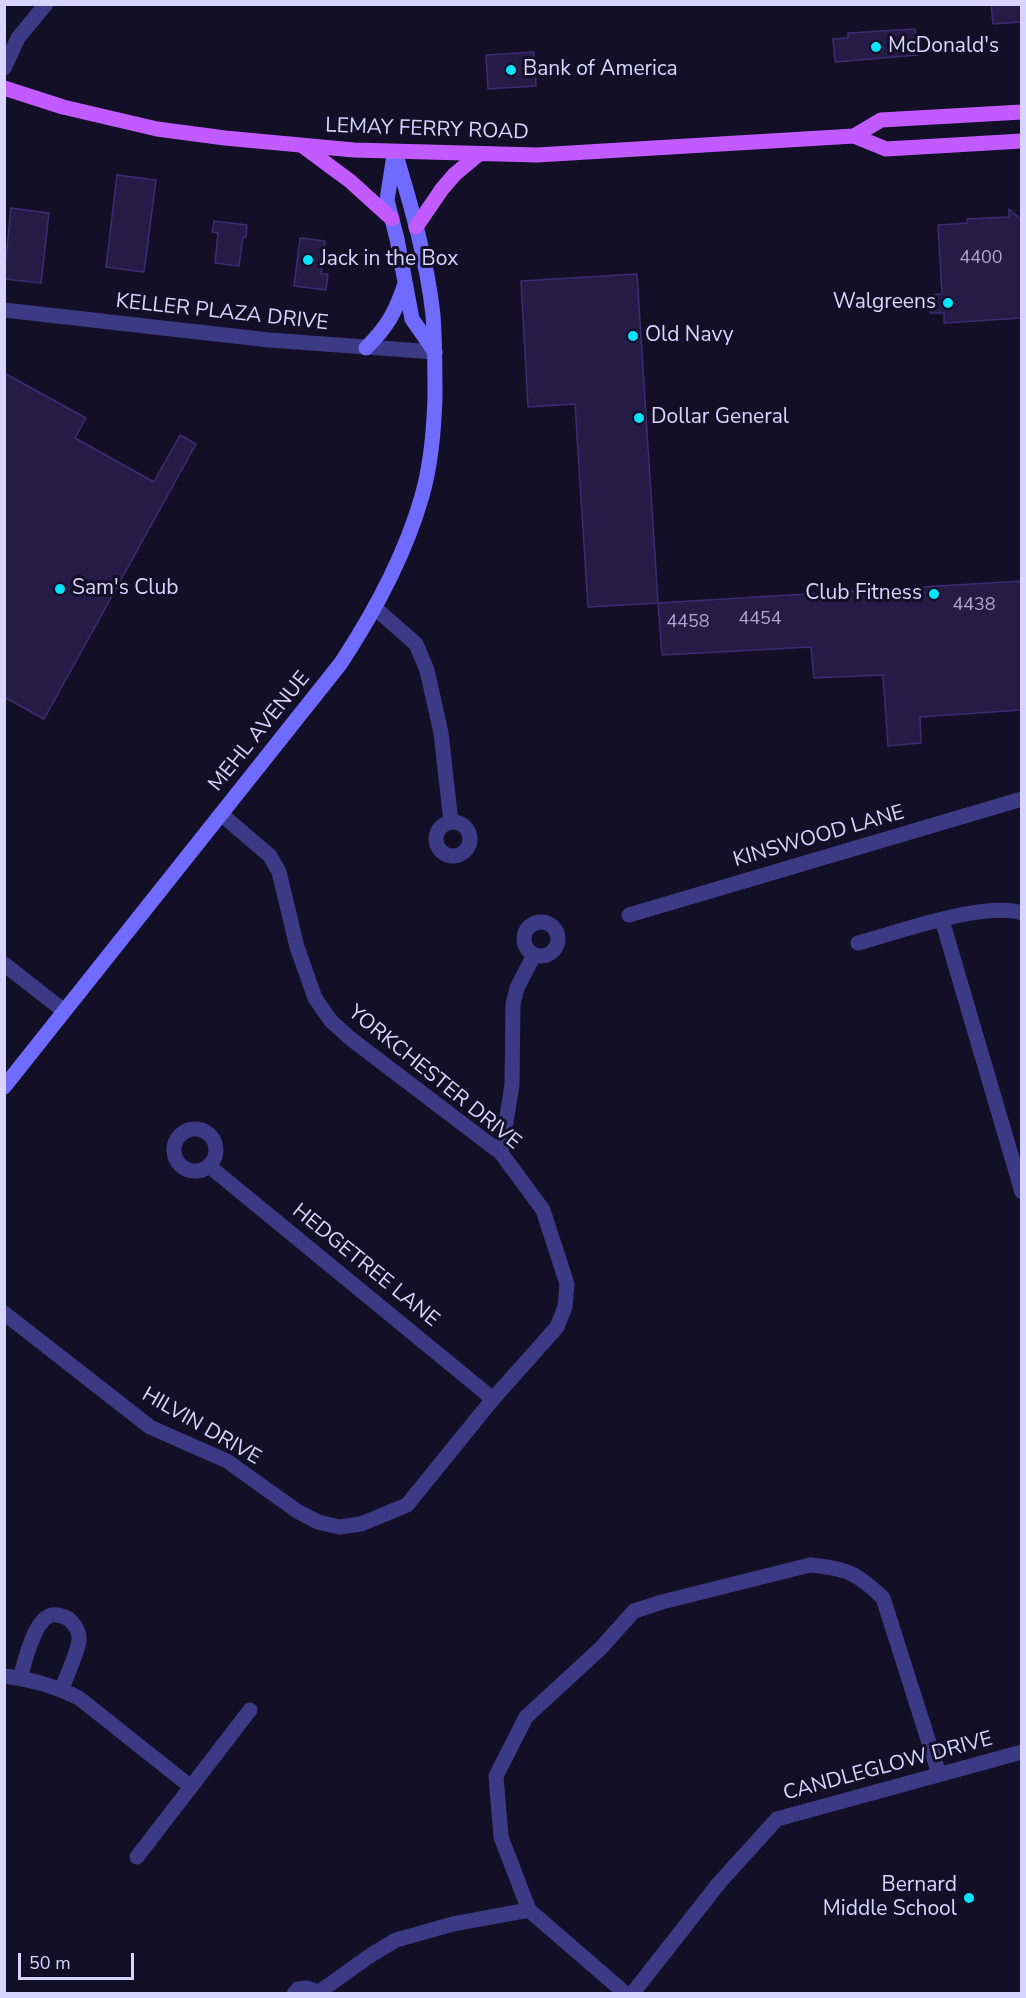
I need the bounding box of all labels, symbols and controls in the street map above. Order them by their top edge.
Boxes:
place label: McDonald's [888,34,999,60]
marker: McDonald's [869,40,883,54]
place label: Bank of America [523,57,678,83]
marker: Bank of America [504,63,518,77]
street label: LEMAY FERRY ROAD [325,114,529,146]
place label: Jack in the Box [320,247,458,273]
house number: 4400 [959,248,1003,270]
marker: Jack in the Box [301,253,315,267]
street label: KELLER PLAZA DRIVE [114,289,330,337]
place label: Walgreens [833,290,936,316]
marker: Walgreens [941,296,955,310]
place label: Old Navy [645,323,733,349]
marker: Old Navy [626,329,640,343]
place label: Dollar General [651,405,789,431]
marker: Dollar General [632,411,646,425]
place label: Sam's Club [72,576,179,602]
place label: Club Fitness [805,581,922,607]
marker: Sam's Club [53,582,67,596]
marker: Club Fitness [927,587,941,601]
house number: 4438 [952,595,996,617]
house number: 4454 [738,609,782,631]
house number: 4458 [666,612,710,634]
street label: MEHL AVENUE [204,667,316,797]
street label: KINSWOOD LANE [731,801,907,873]
street label: YORKCHESTER DRIVE [343,1001,525,1155]
street label: HEDGETREE LANE [286,1199,444,1333]
street label: HILVIN DRIVE [137,1383,265,1471]
street label: CANDLEGLOW DRIVE [781,1727,995,1807]
place label: Bernard Middle School [823,1873,957,1923]
marker: Bernard Middle School [962,1891,976,1905]
scale bar [21,1941,136,1979]
text: 50 m [29,1951,71,1975]

